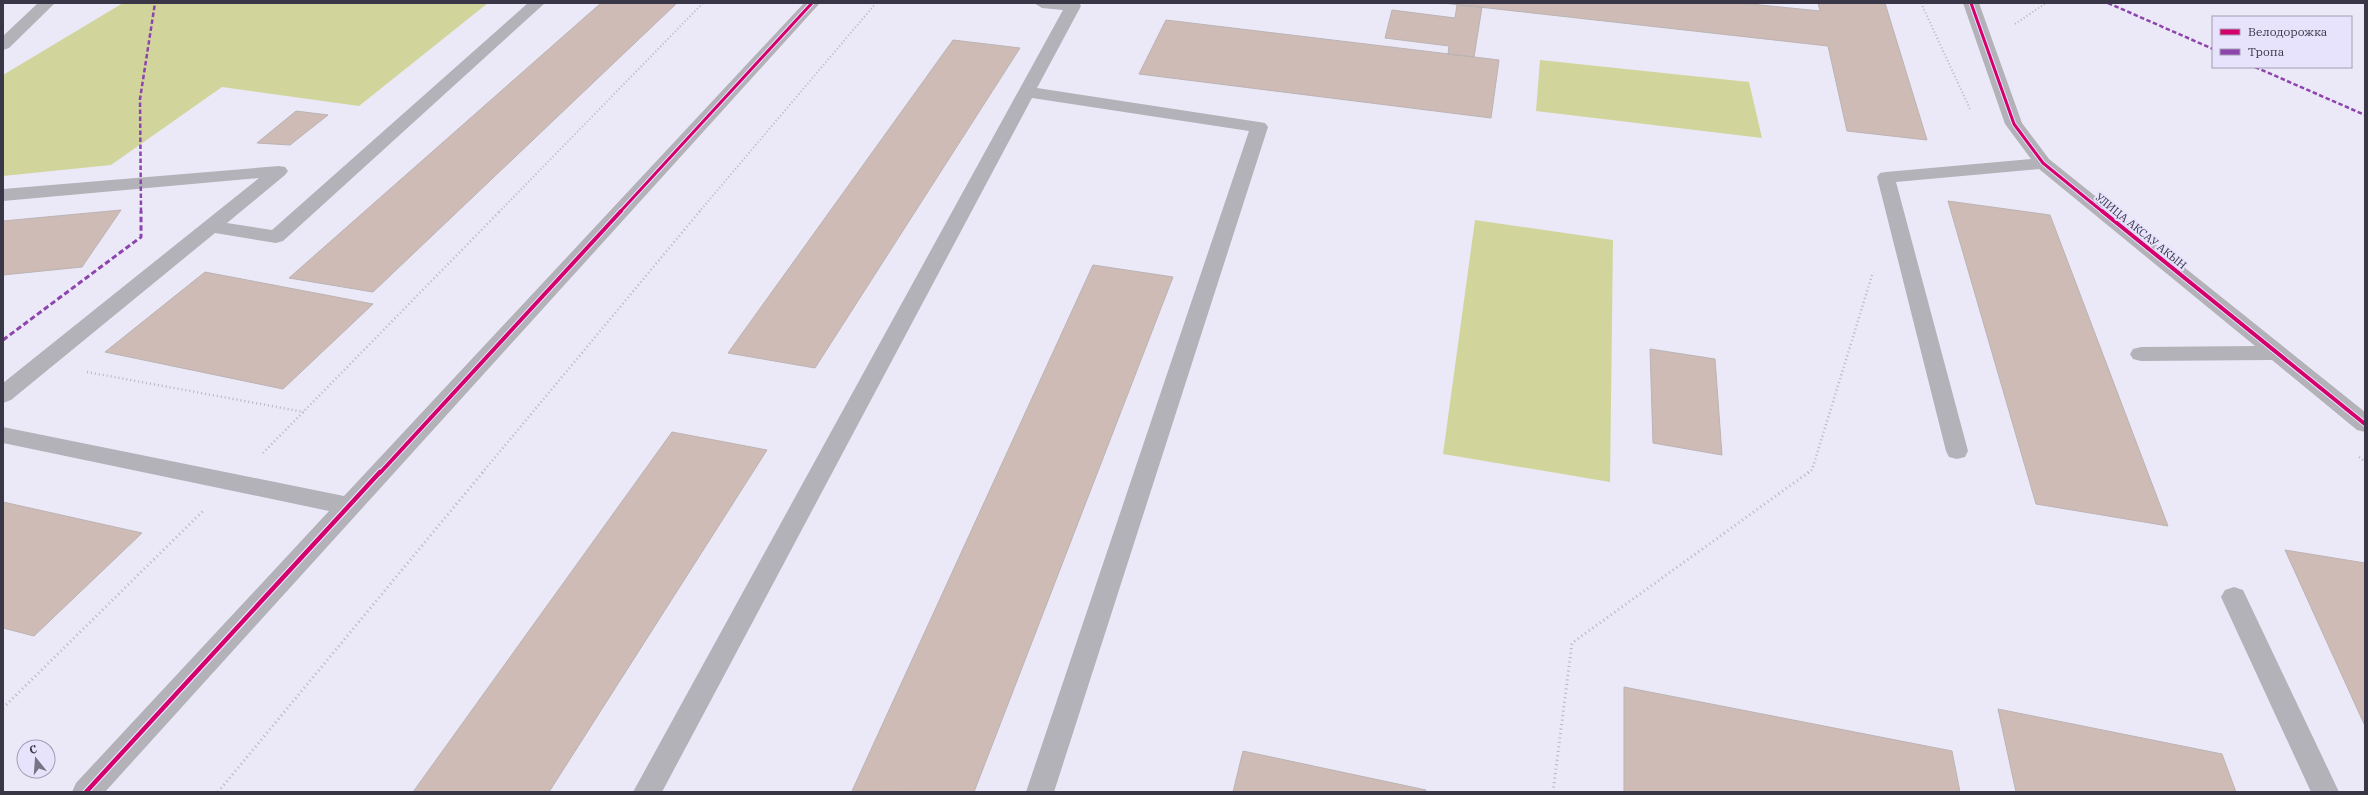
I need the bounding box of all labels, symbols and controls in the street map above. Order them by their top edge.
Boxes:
legend [2212,16,2352,68]
text: Велодорожка [2248,24,2328,39]
text: Тропа [2248,44,2285,59]
street label: УЛИЦА АКСАУ АКЫН [2093,190,2190,272]
north arrow [16,739,56,779]
text: С [28,742,39,757]

